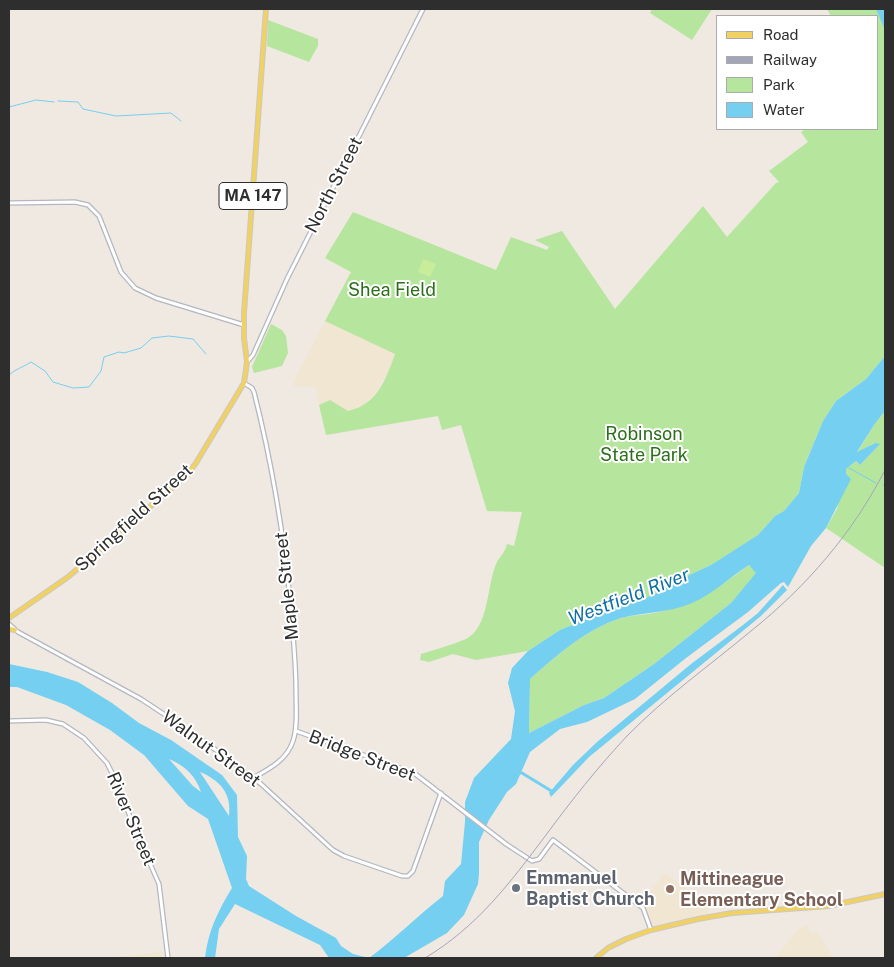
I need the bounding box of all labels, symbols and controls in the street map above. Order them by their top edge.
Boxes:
legend [716,15,879,130]
text: Road [763,26,799,43]
text: Railway [763,51,817,68]
text: Park [763,76,795,93]
text: Water [763,101,805,118]
street label: North Street [301,133,367,237]
road number: MA 147 [219,182,287,210]
park label: Shea Field [348,279,436,301]
park label: Robinson State Park [600,423,688,466]
street label: Springfield Street [71,460,197,576]
street label: Maple Street [271,531,303,641]
water label: Westfield River [565,563,693,631]
street label: Walnut Street [158,706,264,792]
street label: Bridge Street [306,726,418,786]
street label: River Street [102,769,160,869]
place label: Emmanuel Baptist Church [526,867,655,910]
place label: Mittineague Elementary School [680,868,843,911]
marker: Emmanuel Baptist Church [510,882,522,894]
marker: Mittineague Elementary School [664,883,676,895]

